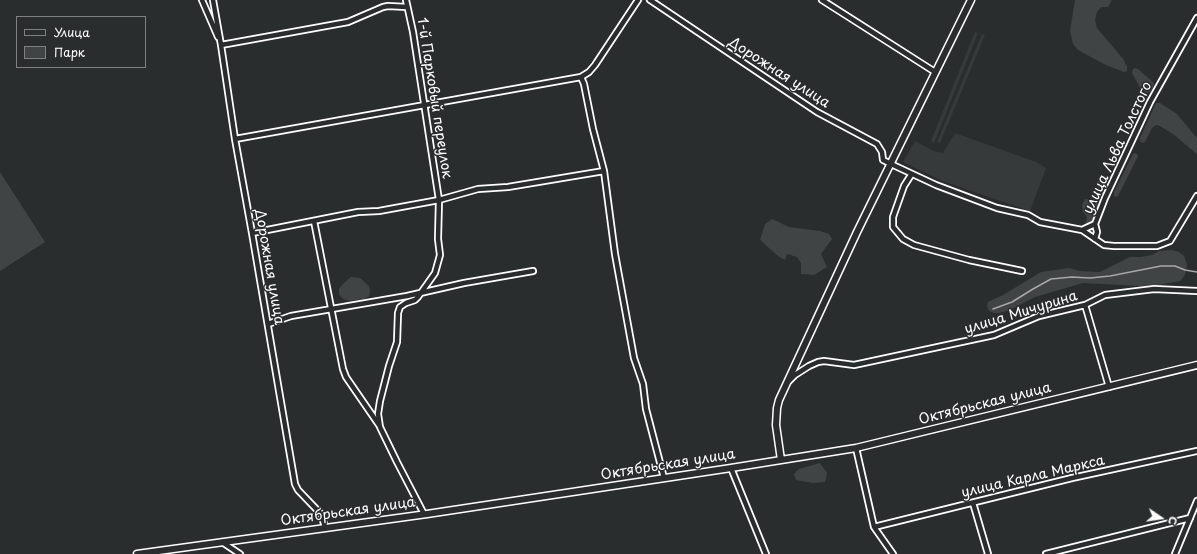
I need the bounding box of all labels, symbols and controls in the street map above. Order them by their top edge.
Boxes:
legend [16,16,146,68]
street label: 1-й Парковый переулок [413,16,455,180]
text: Улица [54,23,90,41]
street label: Дорожная улица [725,34,833,112]
text: Парк [54,43,85,61]
street label: улица Льва Толстого [1080,79,1156,217]
street label: Дорожная улица [251,208,287,326]
street label: улица Мичурина [962,288,1080,338]
street label: Октябрьская улица [917,379,1053,429]
street label: Октябрьская улица [600,446,736,484]
street label: улица Карла Маркса [960,452,1106,502]
street label: Октябрьская улица [280,494,416,530]
north arrow [1141,498,1181,538]
text: С [1164,515,1182,527]

